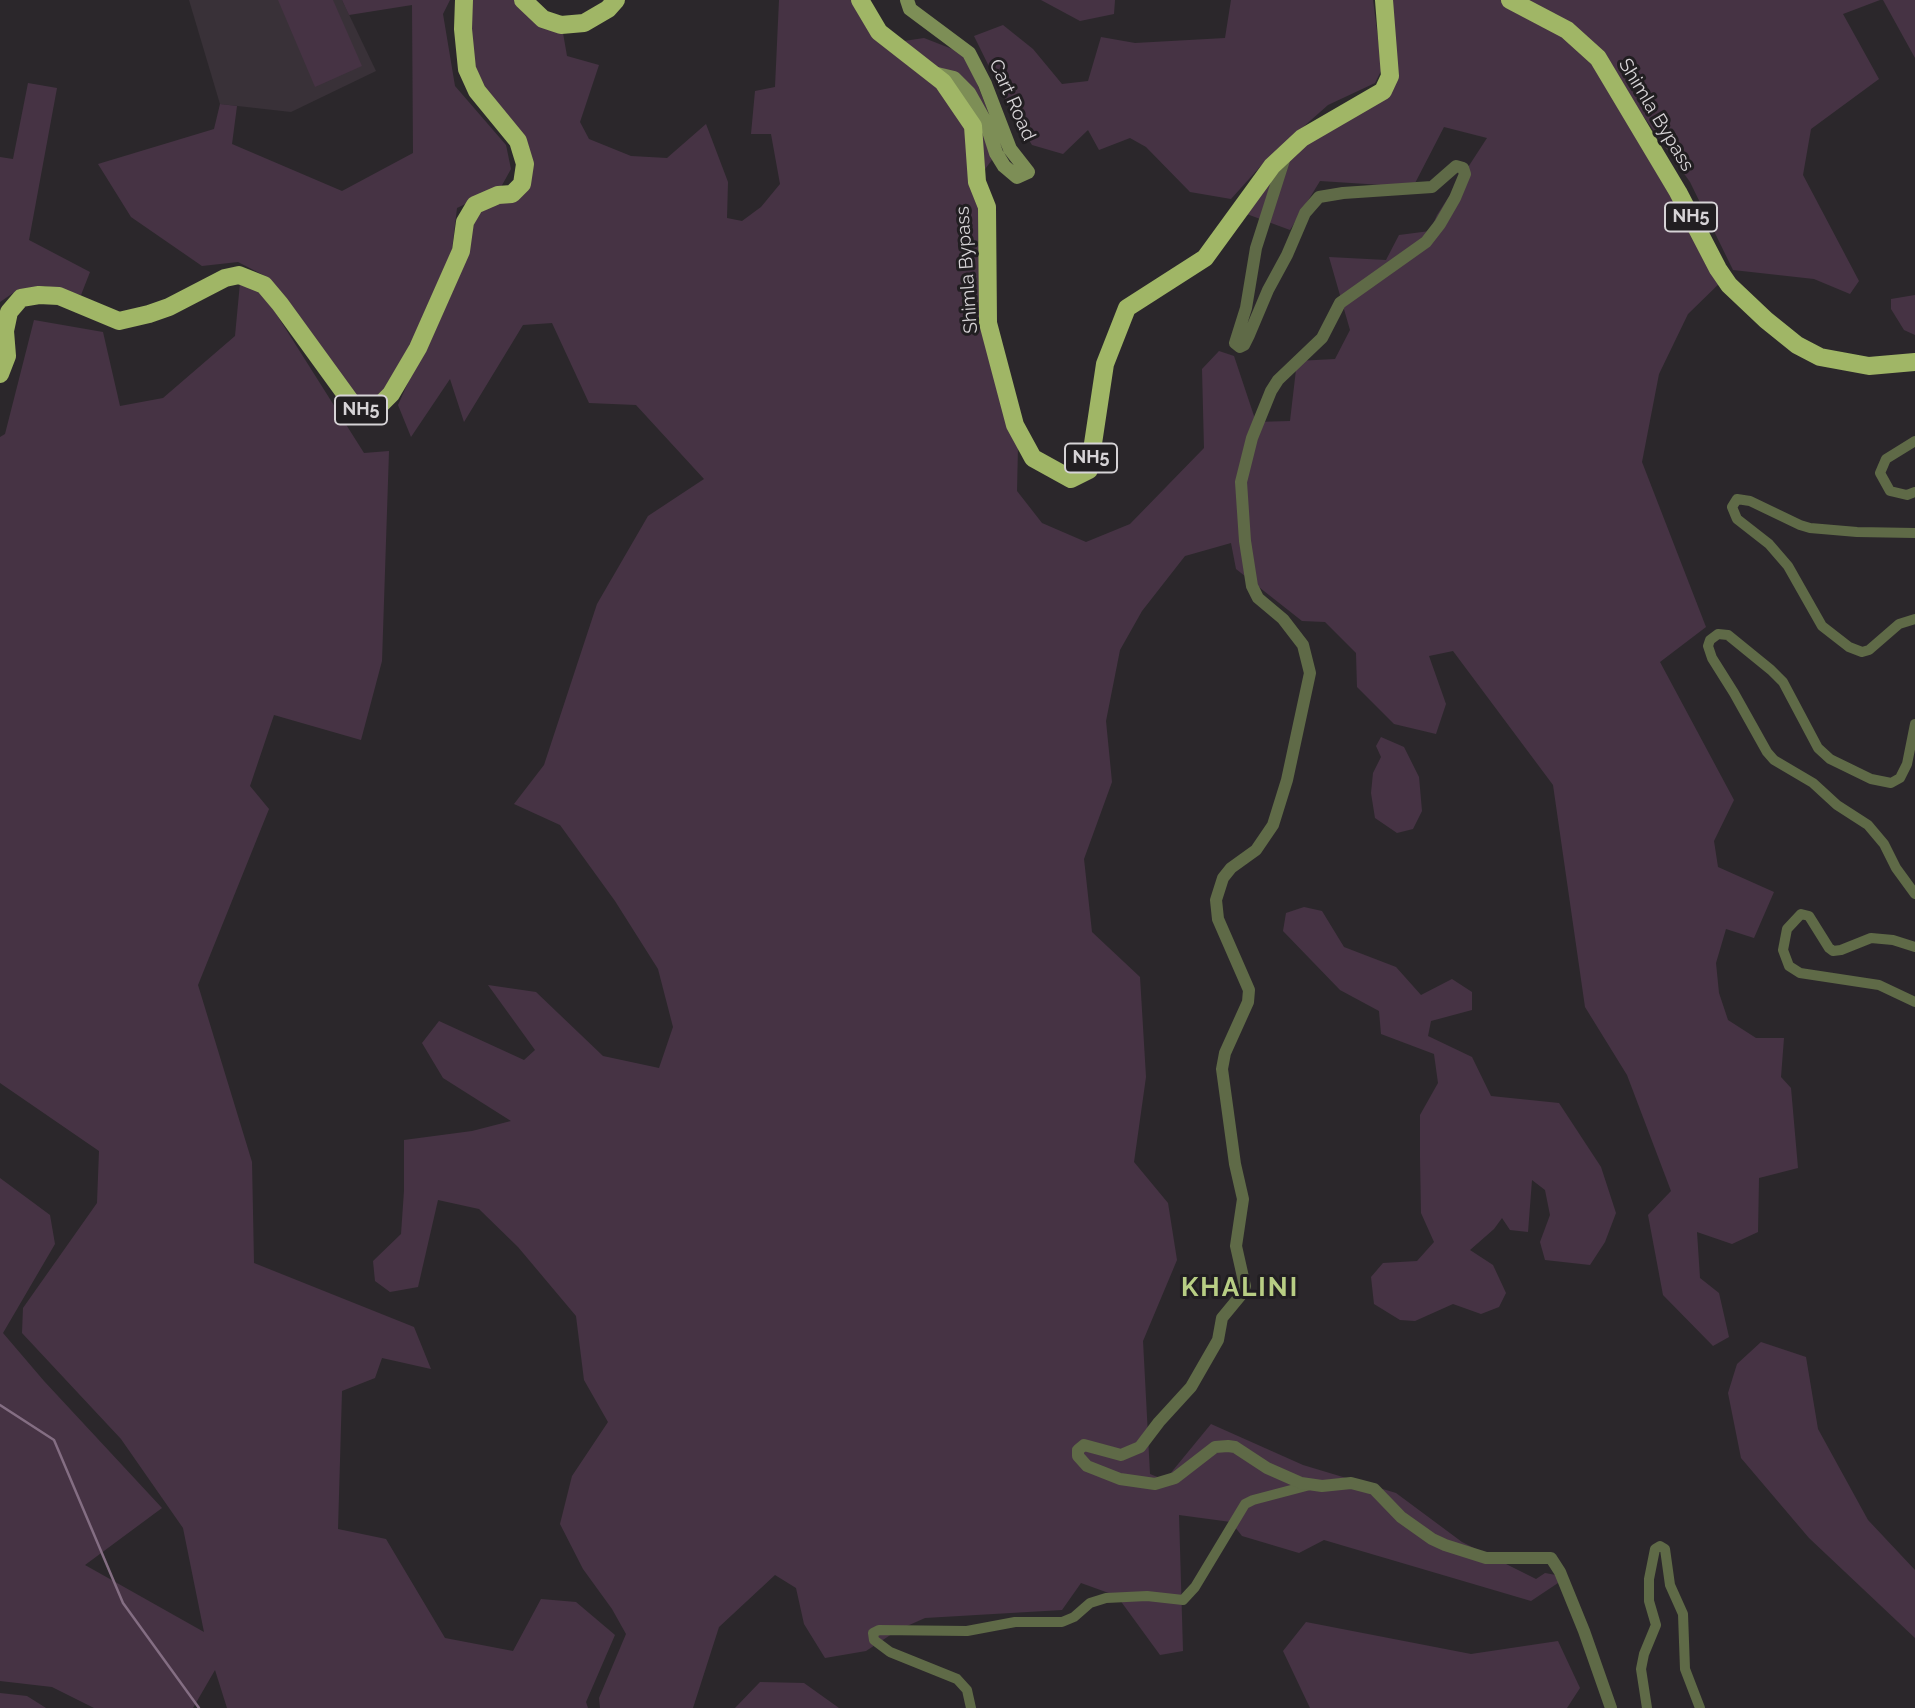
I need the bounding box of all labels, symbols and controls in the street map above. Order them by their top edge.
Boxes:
street label: Shimla Bypass [1613,54,1699,176]
street label: Cart Road [984,56,1040,144]
road number: NH5 [1665,202,1717,232]
street label: Shimla Bypass [951,205,983,335]
road number: NH5 [335,396,387,424]
road number: NH5 [1065,444,1117,472]
district label: KHALINI [1182,1272,1298,1304]

